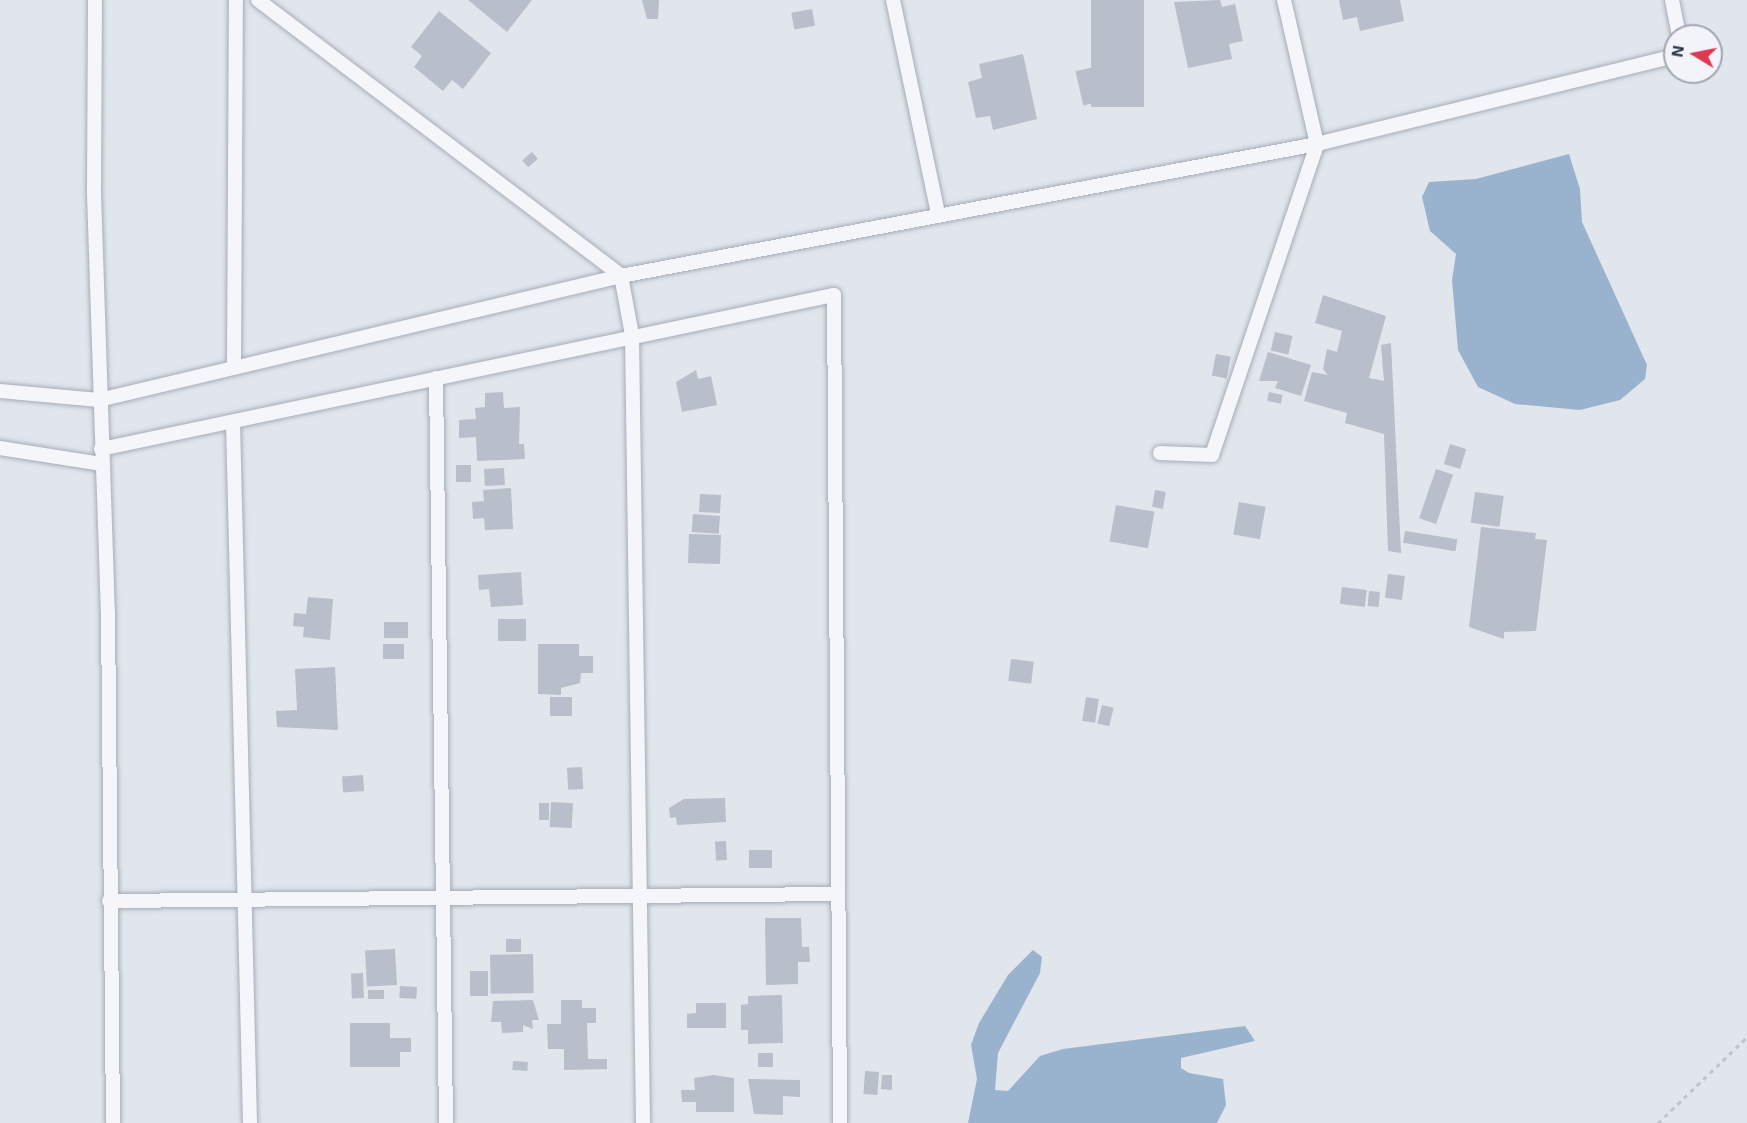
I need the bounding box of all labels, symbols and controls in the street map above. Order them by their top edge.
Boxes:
north arrow [1663,24,1723,84]
text: N [1666,44,1687,58]

